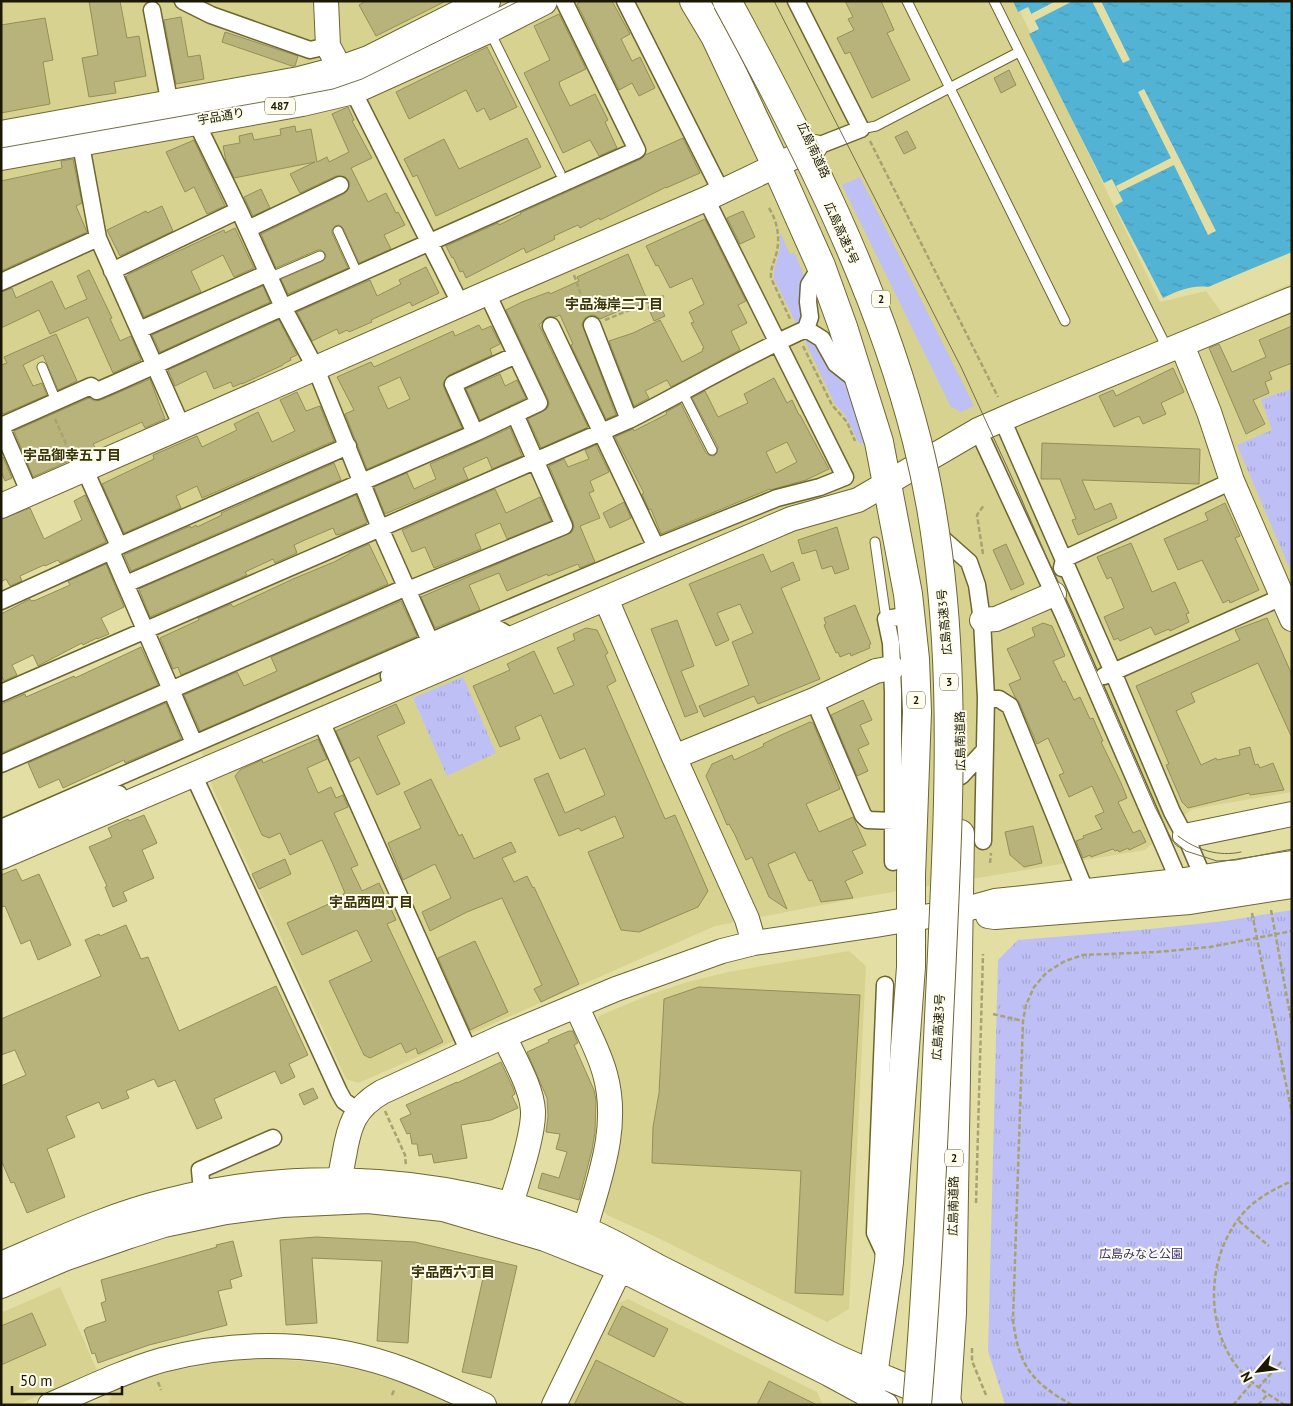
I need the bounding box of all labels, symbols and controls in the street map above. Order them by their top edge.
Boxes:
road number: 487 [265,98,295,114]
street label: 宇品通り [196,104,246,128]
street label: 広島南道路 [795,120,833,180]
street label: 広島高速3号 [822,200,862,266]
road number: 2 [872,290,890,308]
district label: 宇品海岸二丁目 [565,295,663,313]
district label: 宇品御幸五丁目 [23,446,121,464]
street label: 広島高速3号 [934,588,954,656]
road number: 3 [940,674,958,690]
road number: 2 [907,692,925,708]
street label: 広島南道路 [952,711,968,771]
district label: 宇品西四丁目 [329,893,413,911]
street label: 広島高速3号 [929,993,947,1061]
road number: 2 [945,1150,963,1166]
street label: 広島南道路 [945,1176,961,1236]
park label: 広島みなと公園 [1099,1246,1183,1261]
district label: 宇品西六丁目 [411,1263,495,1281]
north arrow [1233,1346,1283,1396]
scale bar [12,1364,122,1396]
text: N [1236,1369,1257,1385]
text: 50 m [20,1371,53,1390]

